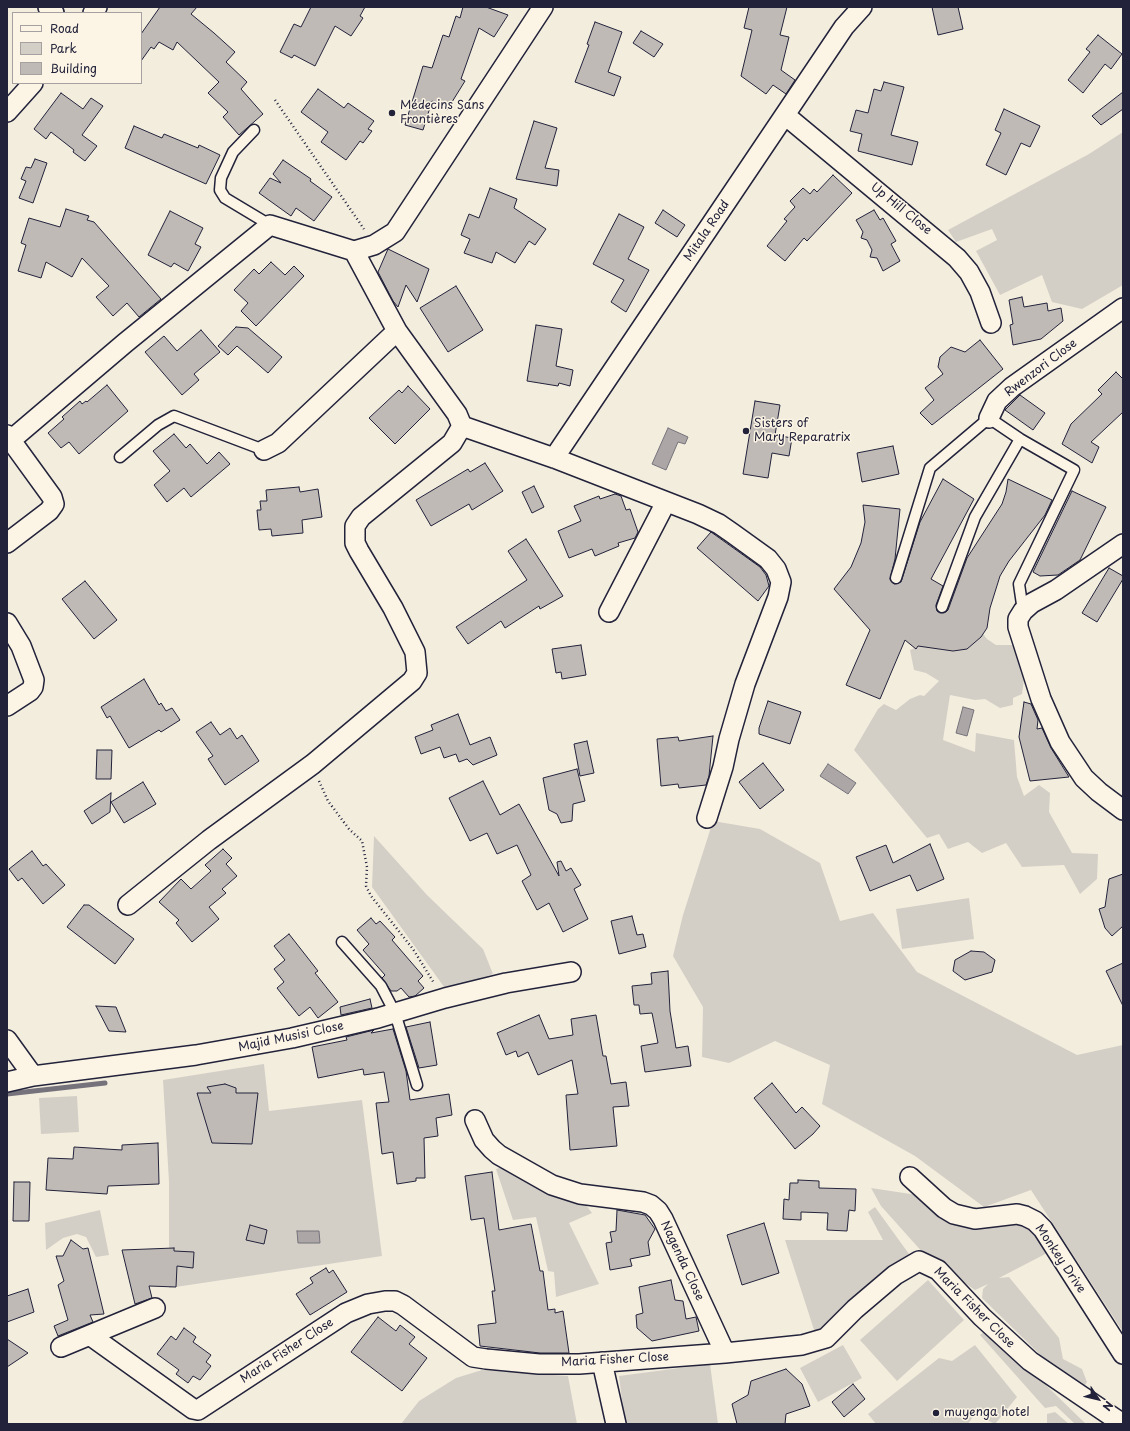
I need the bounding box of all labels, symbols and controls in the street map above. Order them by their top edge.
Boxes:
legend [12,12,142,84]
text: Road [50,19,79,37]
text: Park [50,39,77,57]
text: Building [50,59,97,77]
place label: Médecins Sans Frontières [400,99,484,127]
marker: Médecins Sans Frontières [387,108,397,118]
street label: Up Hill Close [868,180,934,238]
street label: Mitala Road [681,198,733,264]
street label: Rwenzori Close [1002,336,1080,400]
place label: Sisters of Mary Reparatrix [754,417,850,445]
marker: Sisters of Mary Reparatrix [741,426,751,436]
street label: Majid Musisi Close [237,1019,345,1055]
street label: Nagenda Close [657,1219,707,1303]
street label: Monkey Drive [1032,1222,1088,1296]
street label: Maria Fisher Close [931,1265,1017,1351]
street label: Maria Fisher Close [238,1316,336,1386]
street label: Maria Fisher Close [561,1350,669,1370]
north arrow [1078,1379,1118,1419]
text: N [1099,1398,1118,1415]
place label: muyenga hotel [944,1406,1029,1420]
marker: muyenga hotel [931,1408,941,1418]

